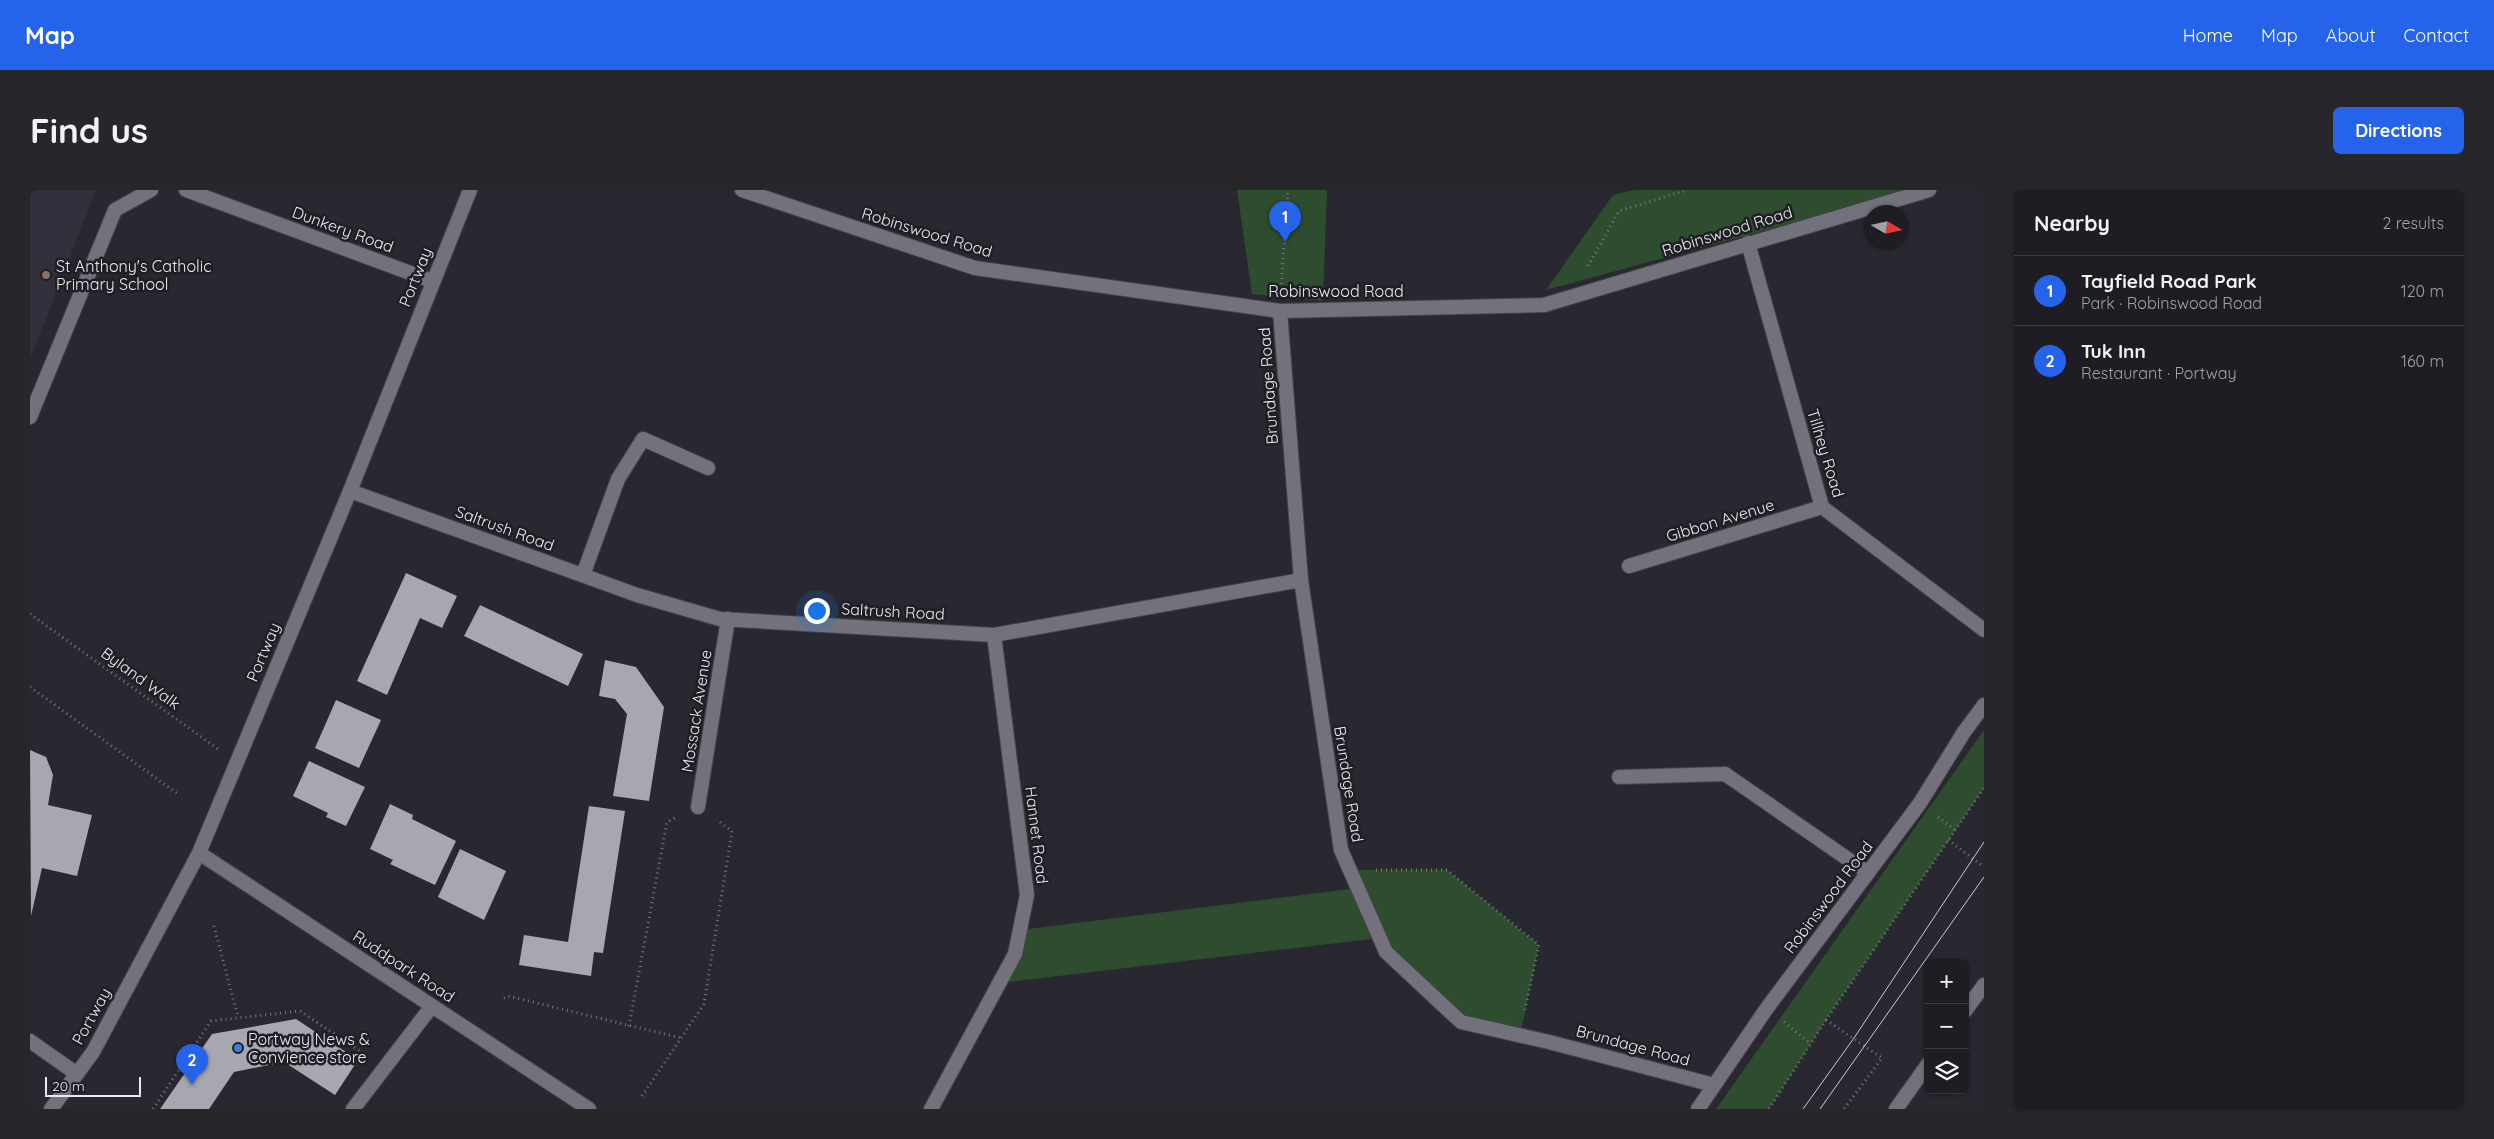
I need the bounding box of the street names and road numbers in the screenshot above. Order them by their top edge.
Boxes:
street label: Dunkery Road [290,201,396,257]
street label: Robinswood Road [1659,202,1795,260]
street label: Robinswood Road [859,203,995,261]
street label: Portway [394,244,436,310]
street label: Robinswood Road [1268,281,1404,301]
street label: Brundage Road [1254,327,1282,445]
street label: Tillhey Road [1803,406,1849,500]
street label: Gibbon Avenue [1664,494,1776,546]
street label: Saltrush Road [453,501,557,555]
street label: Saltrush Road [841,598,945,624]
street label: Portway [242,619,284,685]
street label: Byland Walk [97,642,185,714]
street label: Mossack Avenue [676,648,716,774]
street label: Brundage Road [1330,725,1368,843]
street label: Hannet Road [1021,785,1053,885]
street label: Robinswood Road [1779,837,1877,957]
street label: Ruddpark Road [349,926,459,1006]
street label: Portway [67,984,115,1048]
street label: Brundage Road [1574,1020,1692,1070]

